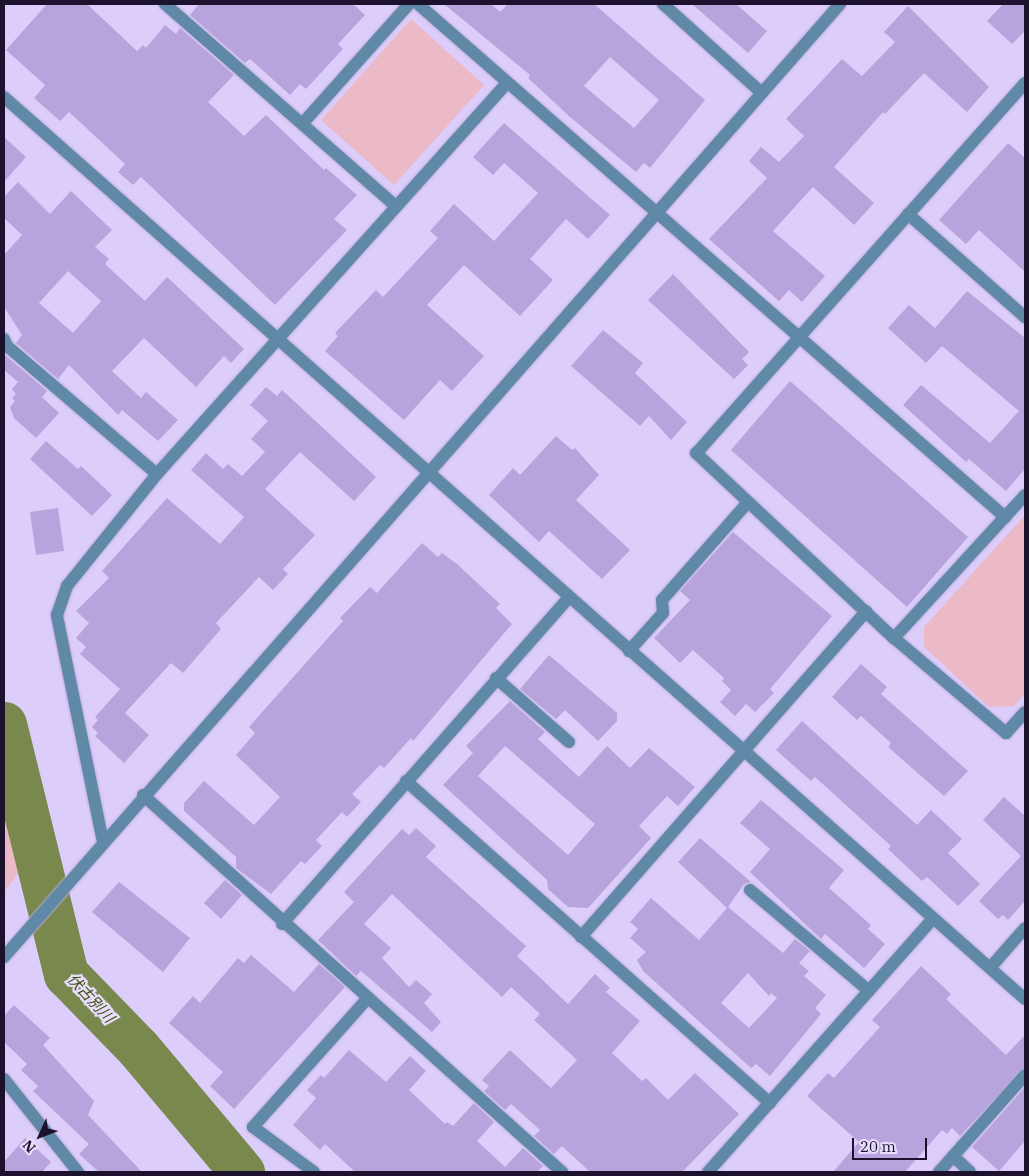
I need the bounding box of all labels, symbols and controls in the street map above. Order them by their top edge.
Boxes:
water label: 伏古別川 [64,970,118,1026]
north arrow [15,1111,65,1161]
scale bar [854,1128,929,1160]
text: N [19,1136,39,1156]
text: 20 m [860,1137,896,1156]

